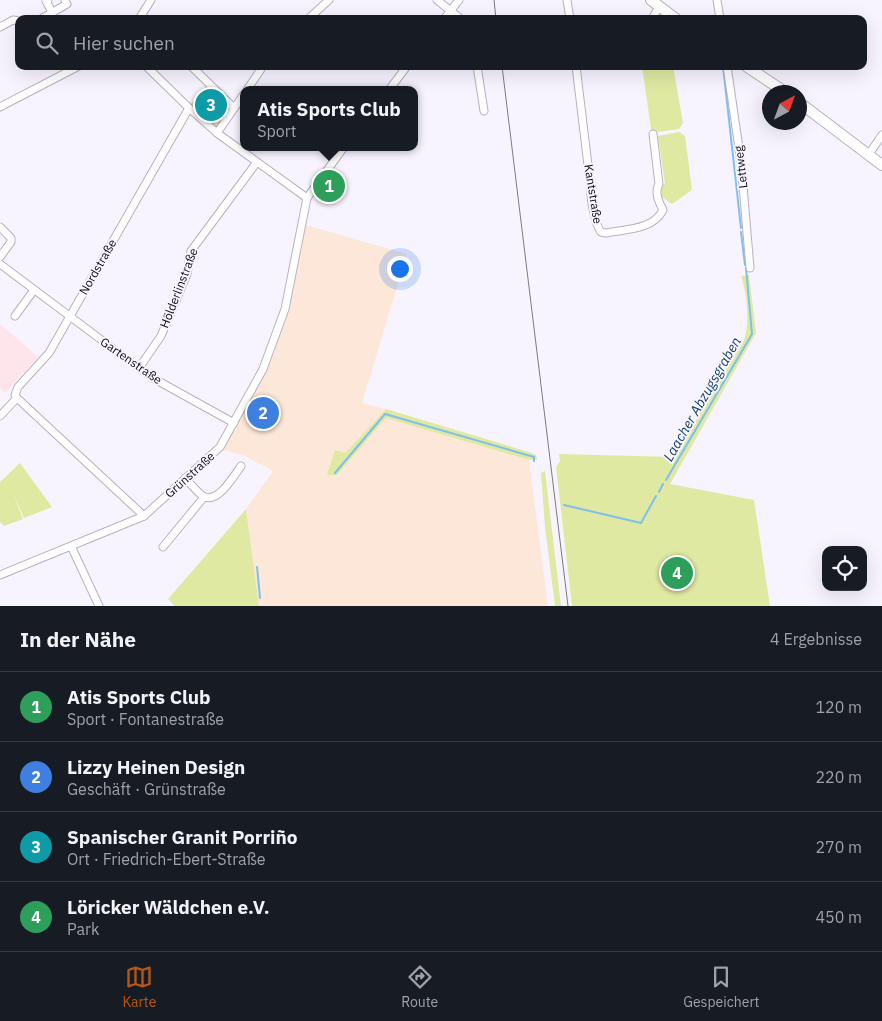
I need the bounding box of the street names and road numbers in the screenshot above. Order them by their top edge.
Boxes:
street label: Lettweg [730,144,751,189]
street label: Kantstraße [581,163,606,225]
street label: Nordstraße [76,236,120,297]
street label: Hölderlinstraße [156,245,201,330]
street label: Gartenstraße [98,334,165,388]
street label: Grünstraße [162,448,218,501]

